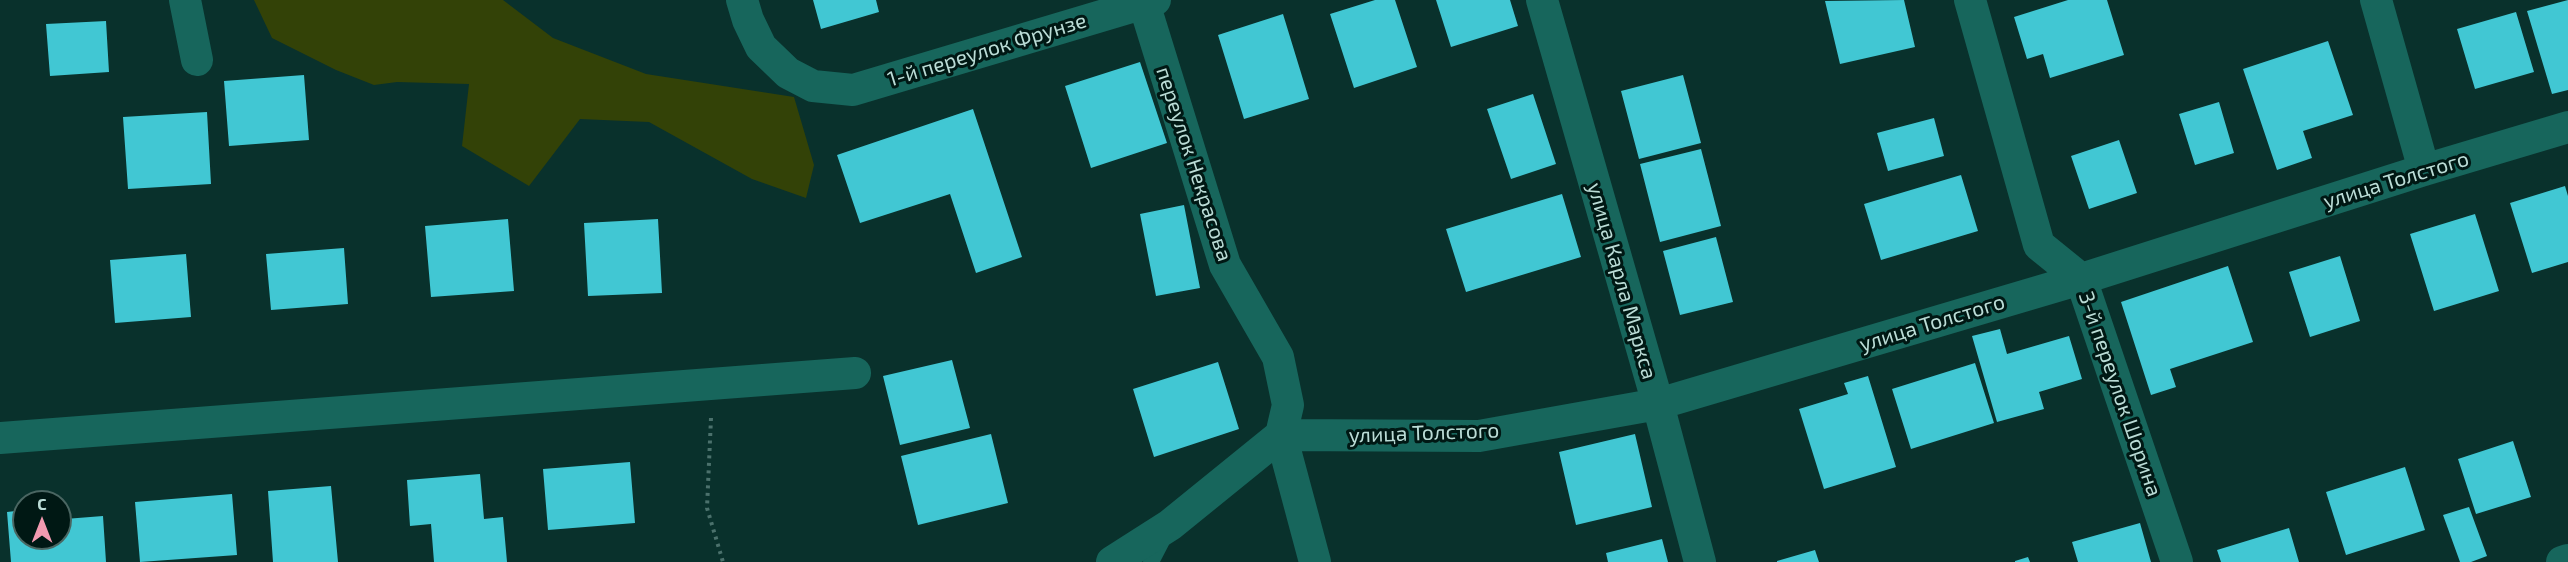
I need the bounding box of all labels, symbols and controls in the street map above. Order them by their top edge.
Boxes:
street label: 1-й переулок Фрунзе [885,8,1089,92]
street label: переулок Некрасова [1151,64,1237,264]
street label: улица Толстого [2320,146,2472,214]
street label: улица Карла Маркса [1582,180,1662,382]
street label: 3-й переулок Шорина [2073,288,2167,500]
street label: улица Толстого [1856,289,2008,357]
street label: улица Толстого [1348,418,1500,448]
north arrow [12,490,72,550]
text: С [37,494,47,513]

